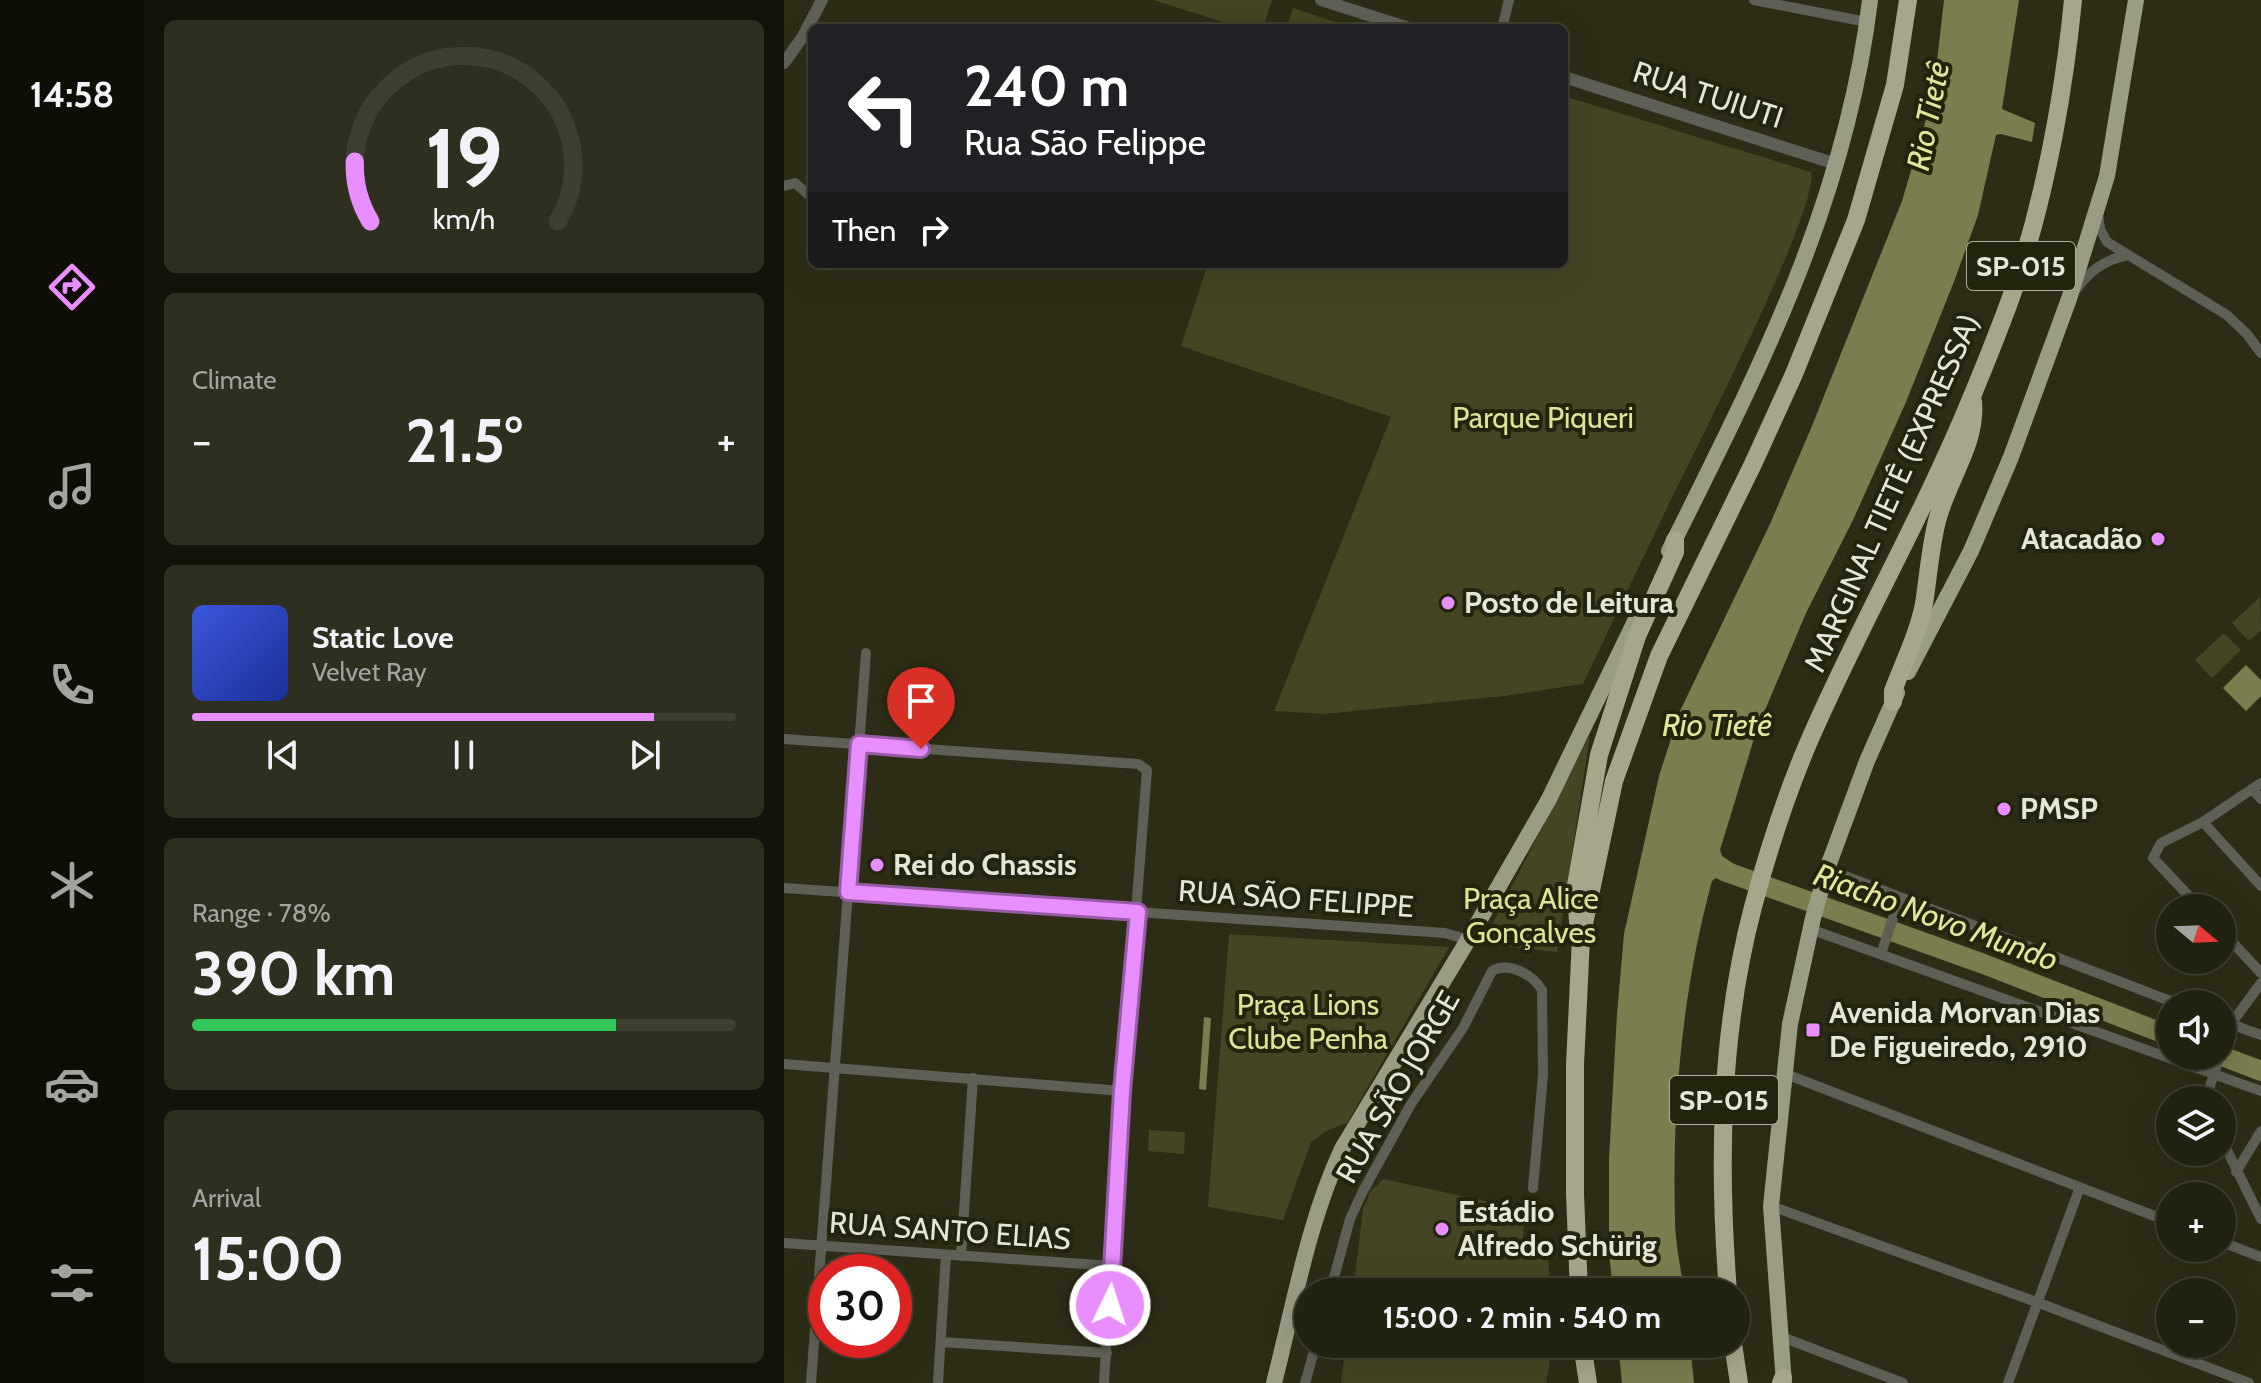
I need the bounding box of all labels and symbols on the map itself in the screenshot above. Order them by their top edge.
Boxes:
street label: RUA TUIUTI [1629,53,1788,136]
water label: Rio Tietê [1898,58,1957,174]
road number: SP-015 [1967,242,2075,290]
street label: MARGINAL TIETÊ (EXPRESSA) [1796,308,1987,678]
park label: Parque Piqueri [1452,399,1634,436]
place label: Atacadão [2021,520,2142,557]
marker: Atacadão [2149,530,2167,548]
place label: Posto de Leitura [1464,584,1674,621]
marker: Posto de Leitura [1439,594,1457,612]
pin [887,667,955,749]
water label: Rio Tietê [1662,705,1772,744]
place label: PMSP [2020,790,2098,827]
marker: PMSP [1995,800,2013,818]
place label: Rei do Chassis [893,846,1077,883]
water label: Riacho Novo Mundo [1809,854,2064,979]
marker: Rei do Chassis [868,856,886,874]
street label: RUA SÃO FELIPPE [1177,872,1415,925]
park label: Praça Alice Gonçalves [1463,880,1599,951]
north arrow [2156,894,2236,974]
street label: RUA SÃO JORGE [1328,984,1468,1189]
park label: Praça Lions Clube Penha [1228,986,1388,1057]
place label: Avenida Morvan Dias De Figueiredo, 2910 [1829,994,2100,1065]
marker: Avenida Morvan Dias De Figueiredo, 2910 [1804,1021,1822,1039]
road number: SP-015 [1670,1076,1778,1124]
place label: Estádio Alfredo Schürig [1458,1193,1657,1264]
street label: RUA SANTO ELIAS [828,1204,1072,1257]
marker: Estádio Alfredo Schürig [1433,1220,1451,1238]
speed limit sign: 30 [808,1254,912,1358]
position arrow [1068,1263,1152,1347]

